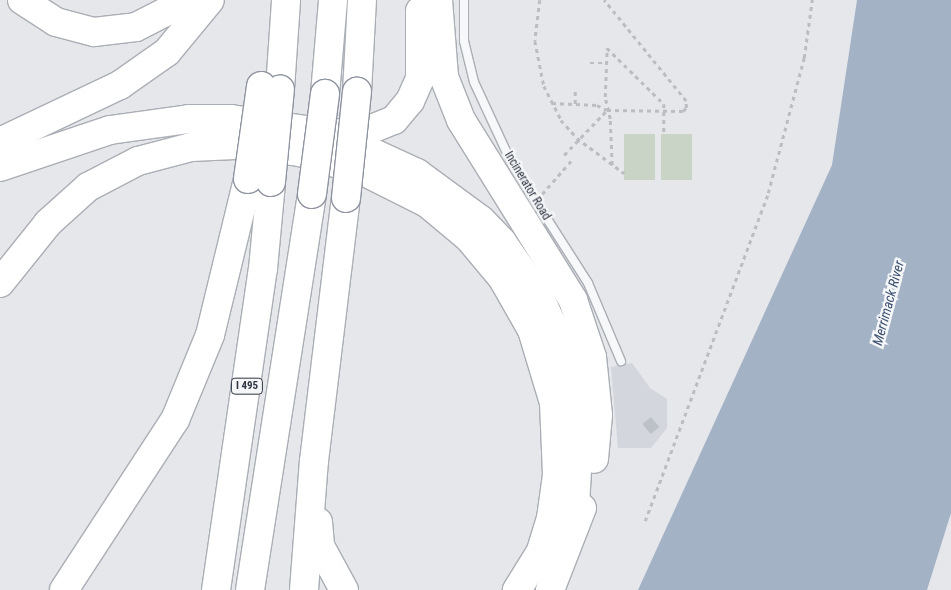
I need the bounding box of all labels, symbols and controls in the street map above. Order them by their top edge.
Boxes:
street label: Incinerator Road [501,149,553,223]
water label: Merrimack River [869,259,907,347]
road number: I 495 [231,378,263,394]

